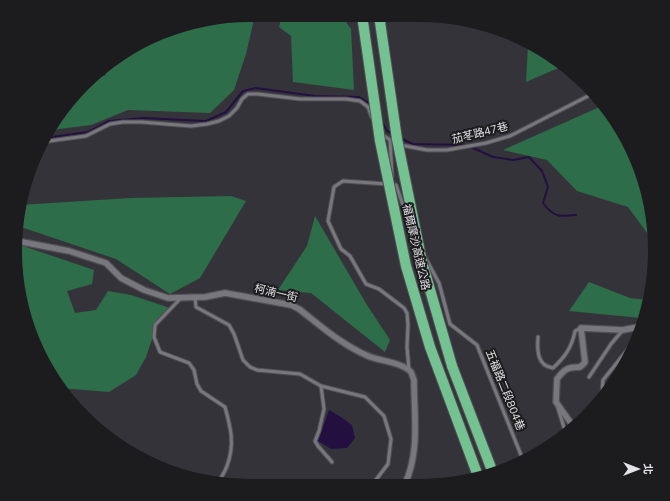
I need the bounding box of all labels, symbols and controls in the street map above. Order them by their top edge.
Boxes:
street label: 茄苳路47巷 [450,119,510,147]
street label: 福爾摩沙高速公路 [399,202,433,292]
street label: 柯湳一街 [253,281,299,305]
street label: 五福路二段804巷 [482,347,528,433]
north arrow [618,449,658,489]
text: 北 [640,464,655,475]

